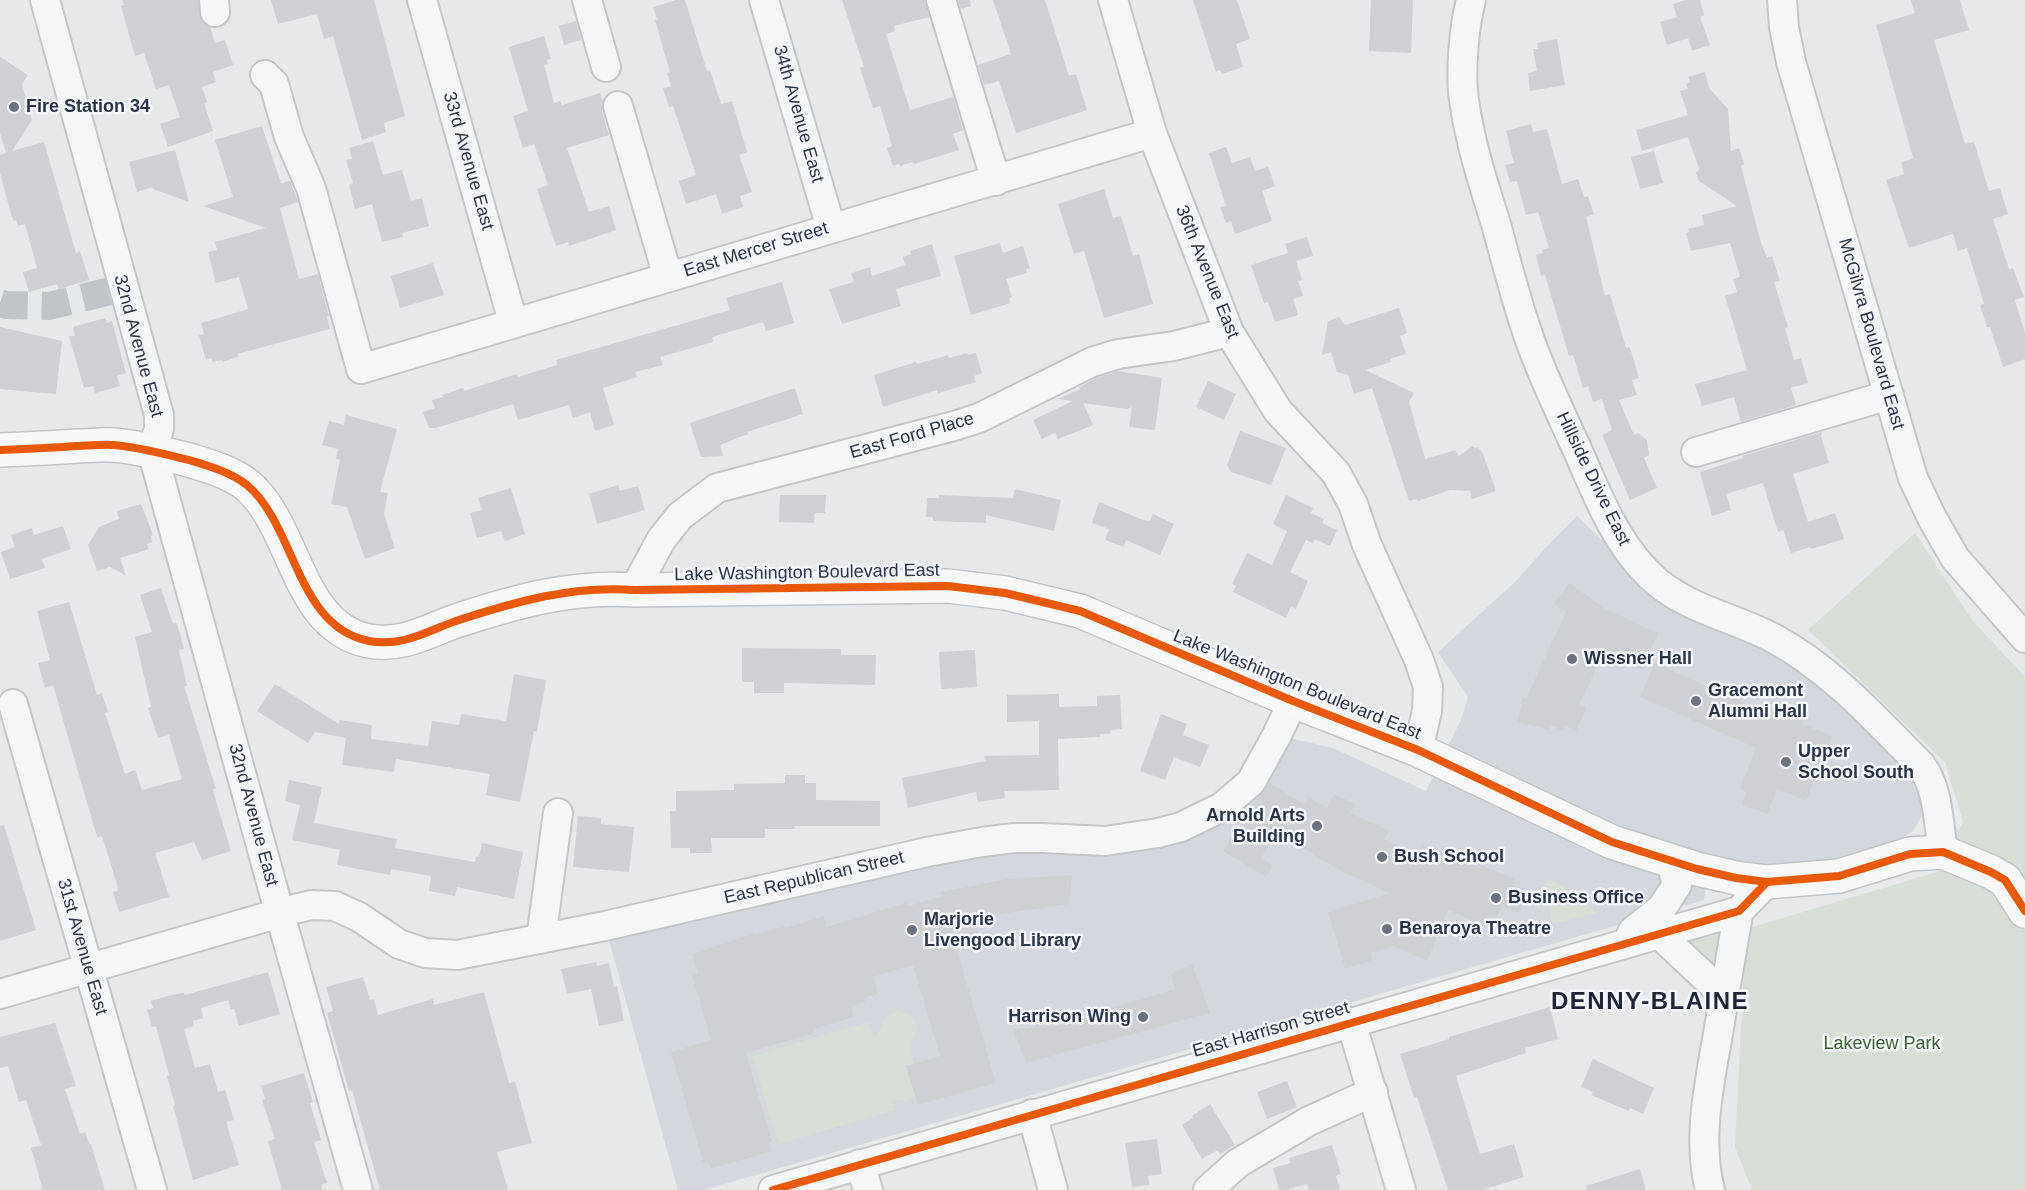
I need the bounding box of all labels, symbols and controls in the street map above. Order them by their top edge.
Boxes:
street label: 34th Avenue East [768,43,828,185]
street label: 33rd Avenue East [438,89,498,233]
place label: Fire Station 34 [26,96,150,118]
marker: Fire Station 34 [7,100,21,114]
street label: 36th Avenue East [1170,202,1244,342]
street label: East Mercer Street [681,218,831,282]
street label: McGilvra Boulevard East [1833,236,1909,432]
street label: 32nd Avenue East [109,272,167,420]
street label: East Ford Place [847,408,977,464]
street label: Hillside Drive East [1551,409,1635,549]
street label: Lake Washington Boulevard East [674,560,940,586]
street label: Lake Washington Boulevard East [1170,625,1424,745]
place label: Wissner Hall [1584,648,1692,670]
marker: Wissner Hall [1565,652,1579,666]
place label: Gracemont Alumni Hall [1708,680,1807,722]
marker: Gracemont Alumni Hall [1689,694,1703,708]
street label: 32nd Avenue East [224,741,282,889]
place label: Upper School South [1798,741,1914,783]
marker: Upper School South [1779,755,1793,769]
place label: Arnold Arts Building [1206,805,1305,848]
marker: Arnold Arts Building [1310,819,1324,833]
place label: Bush School [1394,846,1504,868]
street label: East Republican Street [722,847,906,909]
marker: Bush School [1375,850,1389,864]
street label: 31st Avenue East [52,876,112,1018]
place label: Business Office [1508,887,1644,909]
marker: Business Office [1489,891,1503,905]
place label: Marjorie Livengood Library [924,909,1081,952]
place label: Benaroya Theatre [1399,918,1551,940]
marker: Benaroya Theatre [1380,922,1394,936]
marker: Marjorie Livengood Library [905,923,919,937]
district label: DENNY-BLAINE [1551,988,1749,1016]
street label: East Harrison Street [1190,997,1352,1063]
place label: Harrison Wing [1008,1006,1131,1028]
marker: Harrison Wing [1136,1010,1150,1024]
park label: Lakeview Park [1823,1033,1941,1055]

